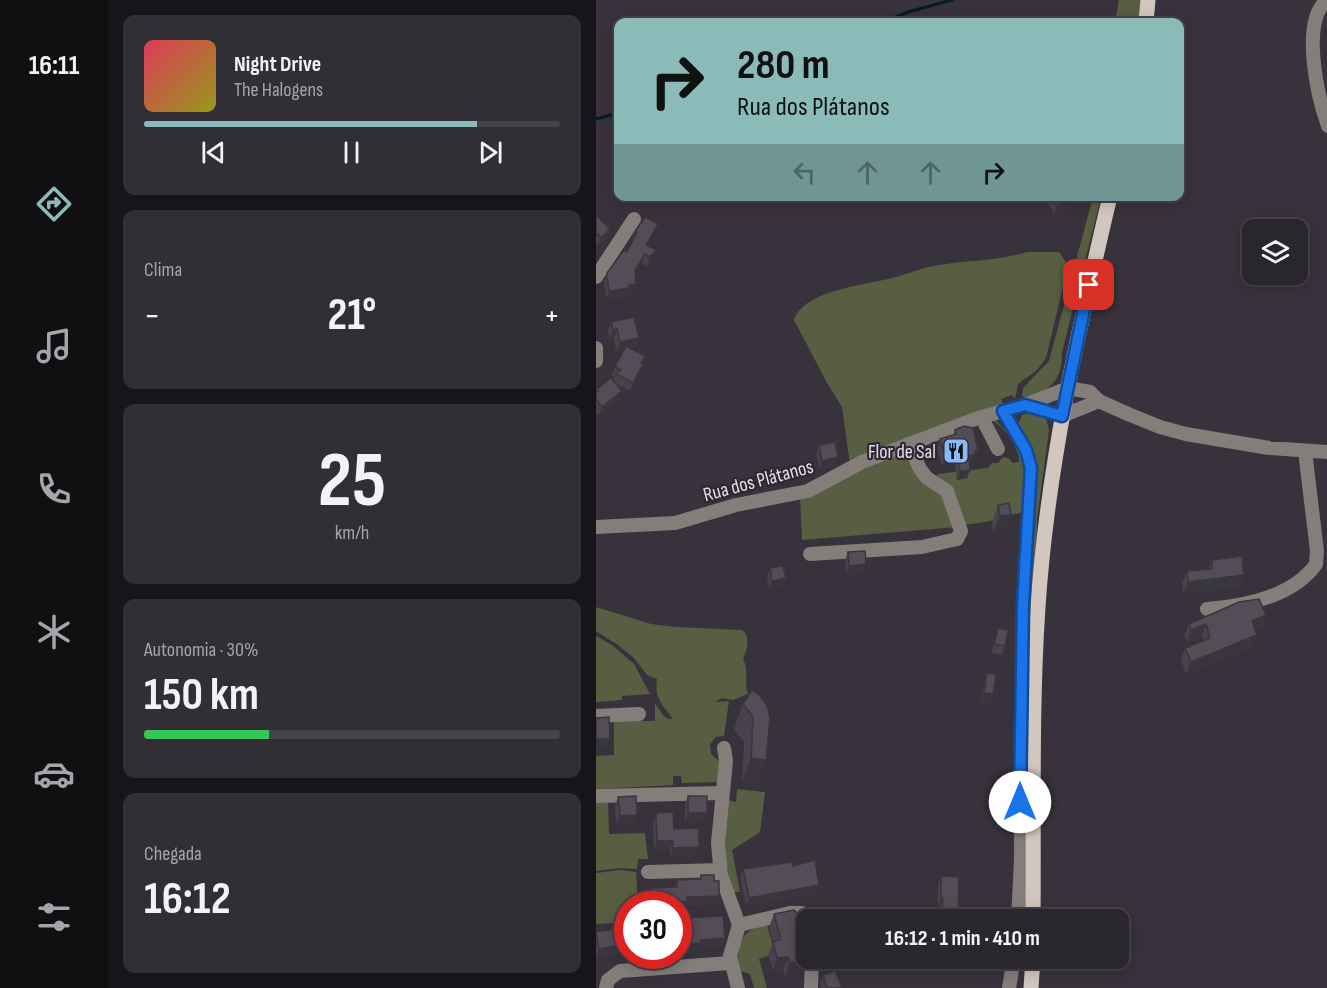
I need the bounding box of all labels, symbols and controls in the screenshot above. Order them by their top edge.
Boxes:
text: 280 m [737,40,830,91]
icon: right [638,42,716,120]
text: 16:11 [29,50,79,82]
text: Night Drive [234,51,321,78]
text: The Halogens [234,78,323,102]
text: Rua dos Plátanos [737,91,890,123]
icon: previous [197,136,230,169]
icon: pause [335,136,368,169]
icon: next [474,136,507,169]
icon: left [788,156,821,189]
icon: ahead [851,156,884,189]
icon: ahead [914,156,947,189]
icon: right [977,156,1010,189]
icon: directions [33,183,75,225]
map controls [1242,219,1308,285]
button: layers [1242,219,1308,285]
text: Clima [144,258,182,282]
pin [1063,259,1114,310]
icon: arrive [1072,268,1105,301]
text: 21° [328,288,376,343]
text: − [144,296,160,336]
text: + [544,296,560,336]
icon: music [33,325,75,367]
text: 25 [318,435,386,528]
restaurant icon: Flor de Sal [941,436,971,466]
place label: Flor de Sal [868,440,936,464]
street label: Rua dos Plátanos [701,455,816,507]
icon: phone [33,468,75,510]
text: km/h [335,521,369,545]
icon: climate [33,611,75,653]
text: Autonomia · 30% [144,638,258,662]
text: 150 km [144,668,259,723]
icon: car [33,753,75,795]
position arrow [988,770,1052,834]
text: Chegada [144,842,202,866]
text: 16:12 [144,872,231,927]
speed limit sign: 30 [614,891,692,969]
icon: filters [33,896,75,938]
text: 16:12 · 1 min · 410 m [885,925,1040,952]

